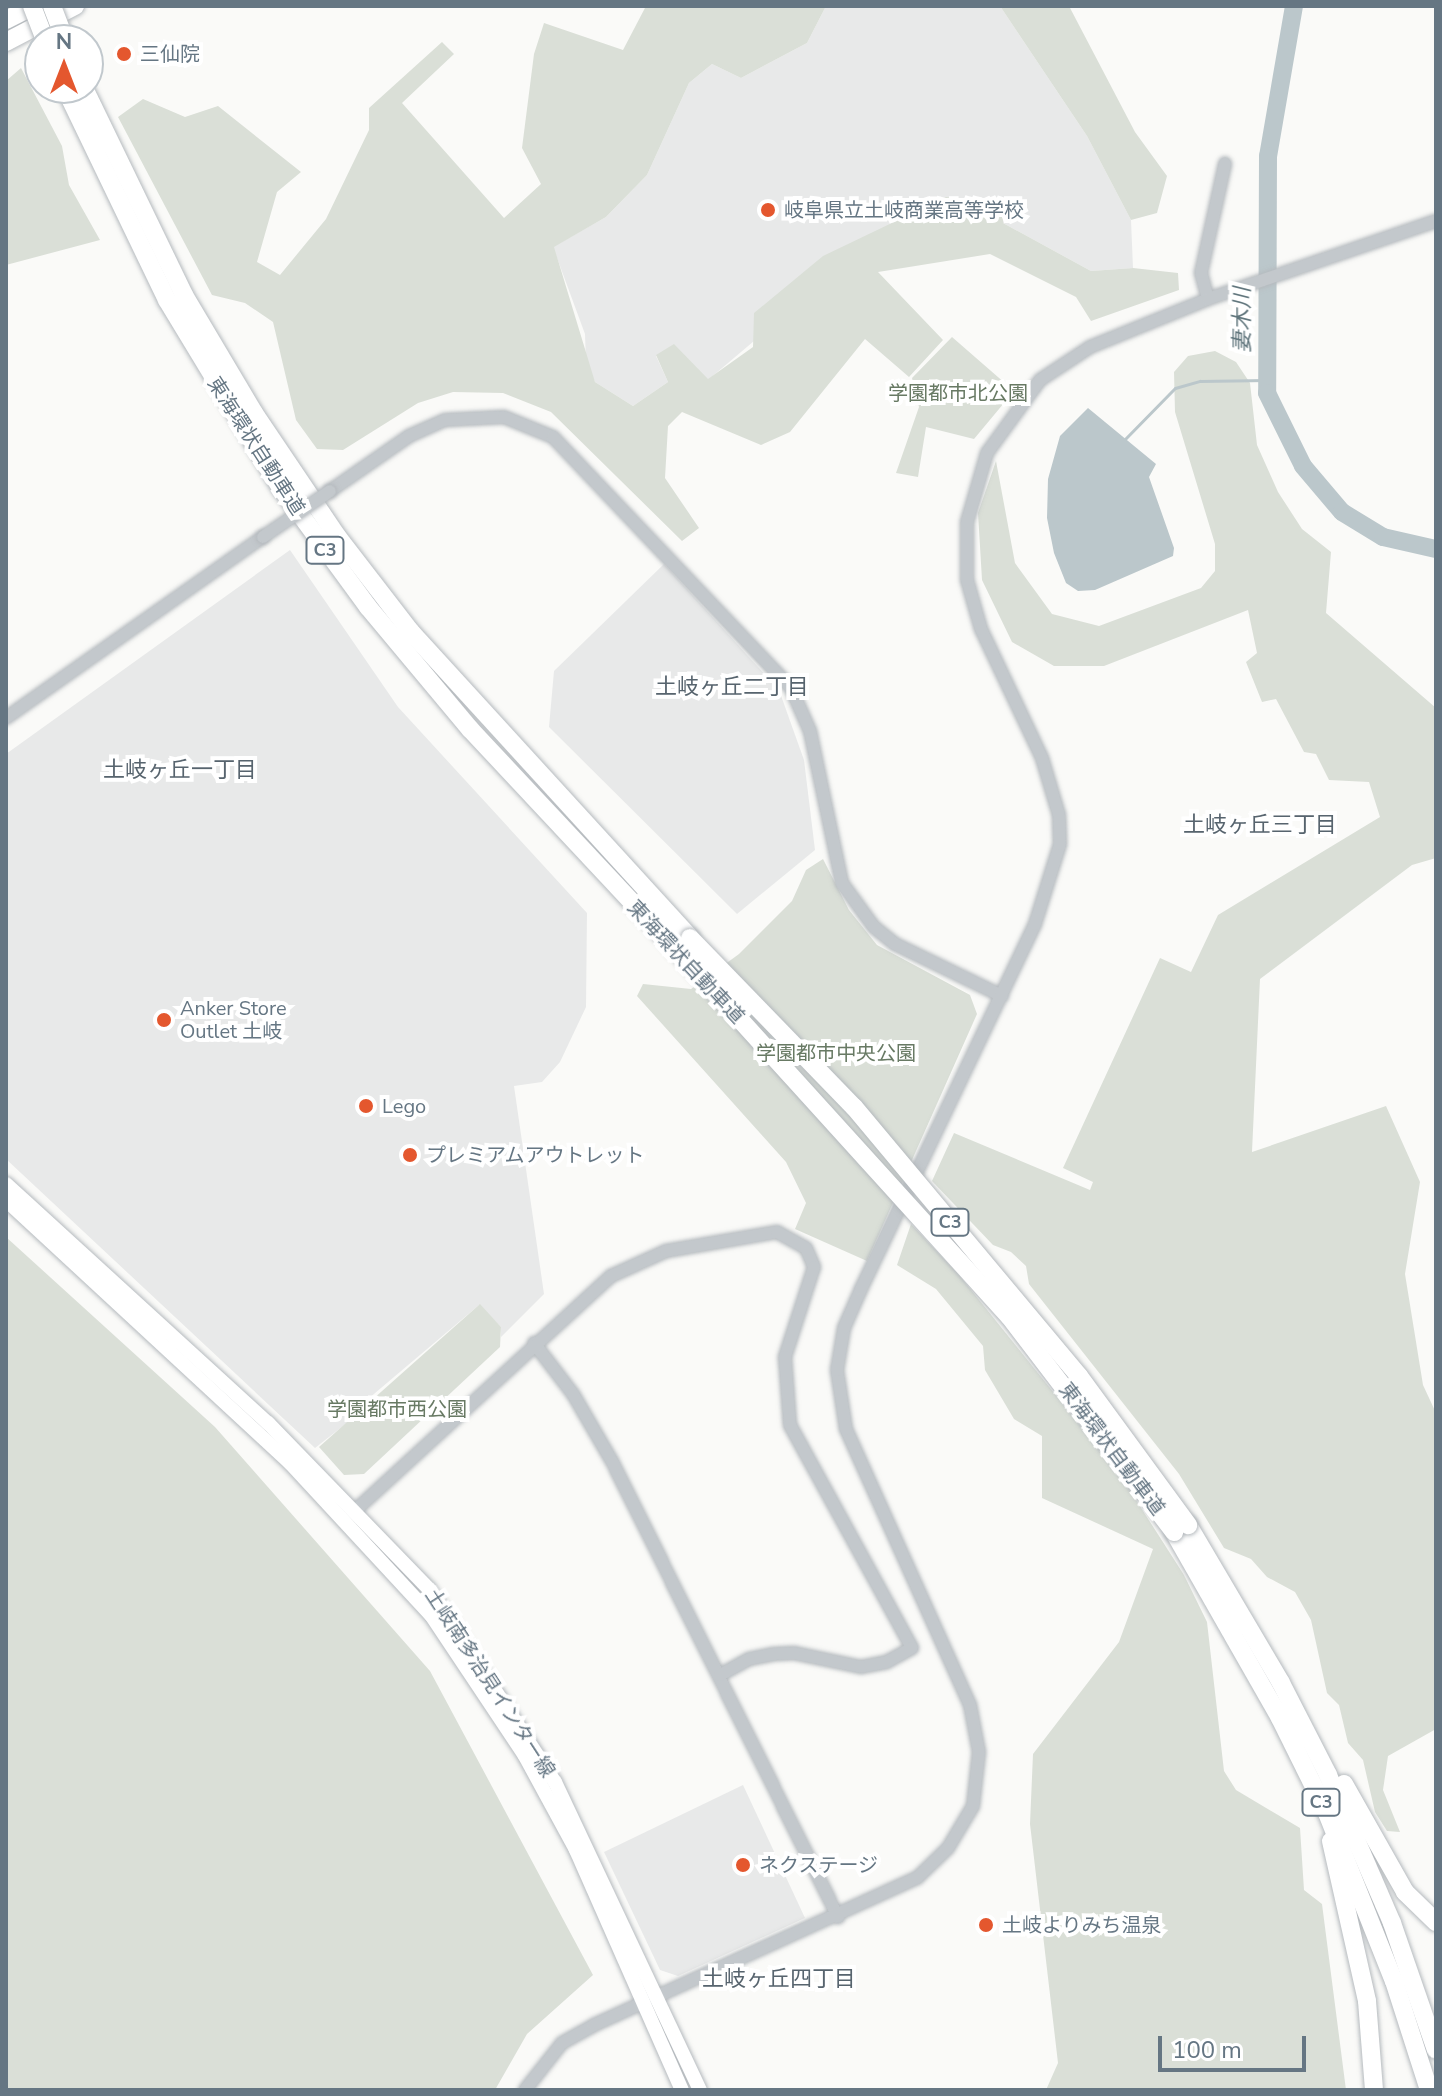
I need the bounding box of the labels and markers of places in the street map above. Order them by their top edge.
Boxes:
place label: 三仙院 [140,42,200,66]
marker: 三仙院 [115,45,133,63]
place label: 岐阜県立土岐商業高等学校 [784,198,1024,222]
marker: 岐阜県立土岐商業高等学校 [759,201,777,219]
place label: Anker Store Outlet 土岐 [180,996,287,1043]
marker: Anker Store Outlet 土岐 [155,1011,173,1029]
place label: Lego [382,1094,426,1118]
marker: Lego [357,1097,375,1115]
place label: プレミアムアウトレット [426,1143,646,1167]
marker: プレミアムアウトレット [401,1146,419,1164]
place label: ネクステージ [759,1853,879,1877]
marker: ネクステージ [734,1856,752,1874]
place label: 土岐よりみち温泉 [1002,1913,1162,1937]
marker: 土岐よりみち温泉 [977,1916,995,1934]

